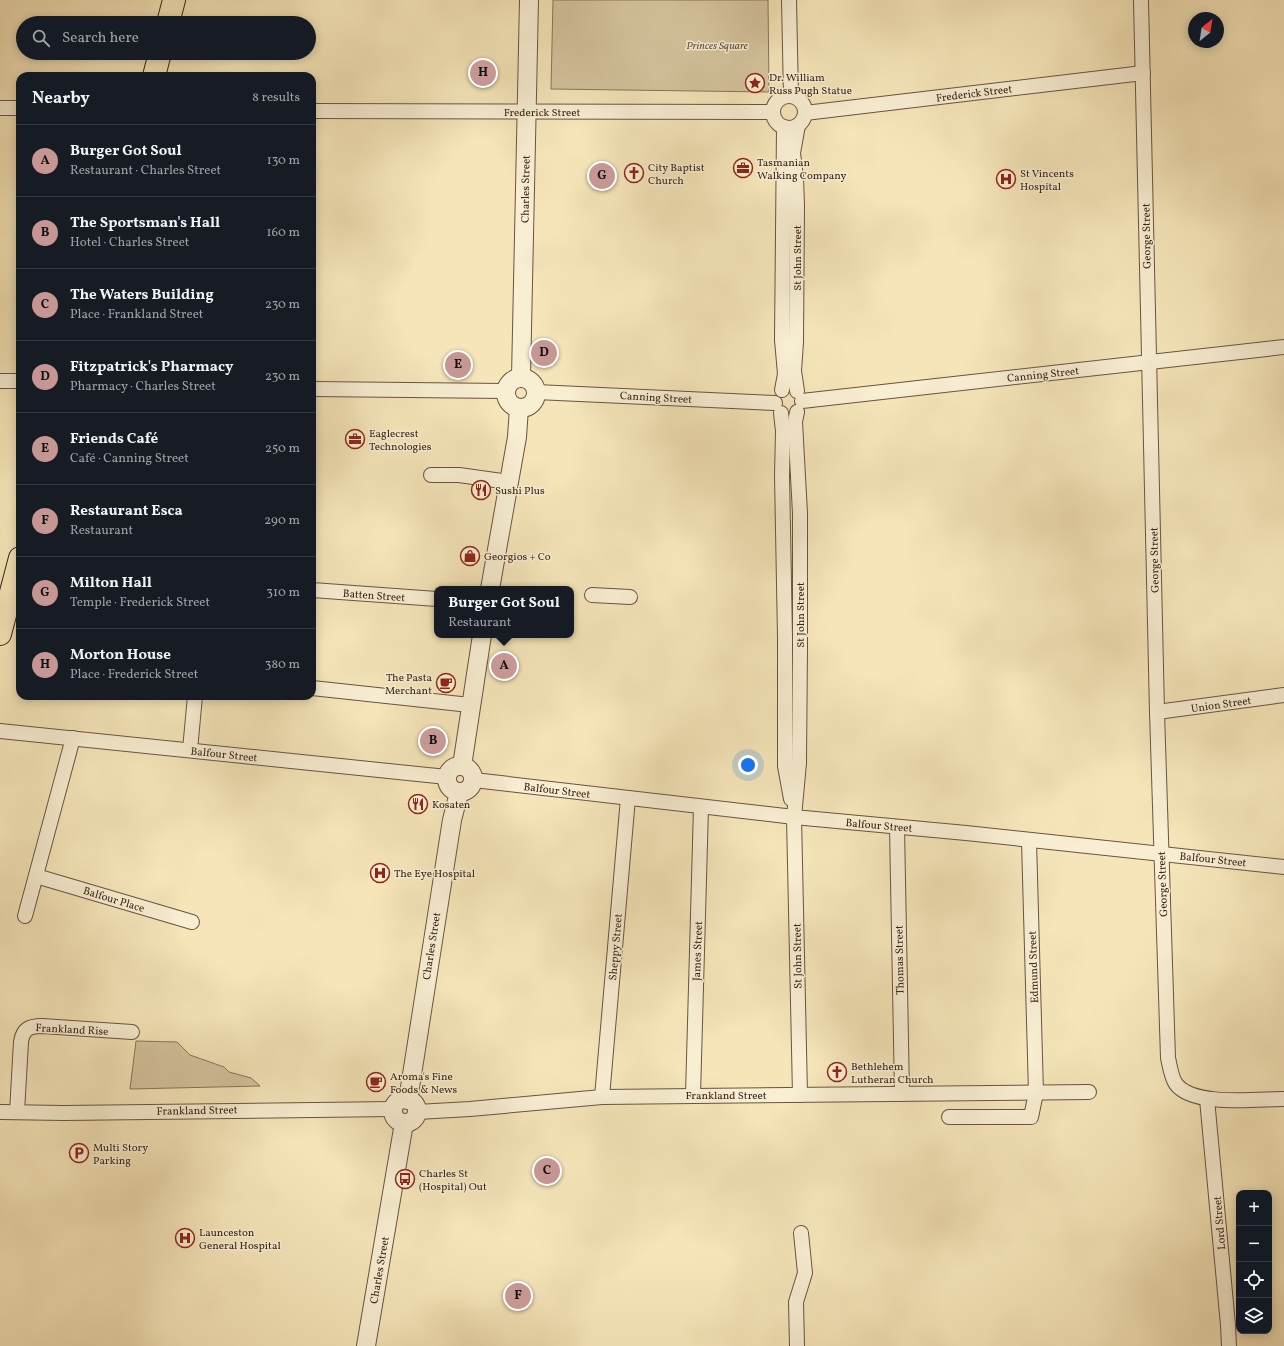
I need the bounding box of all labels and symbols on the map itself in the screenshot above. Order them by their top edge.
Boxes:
north arrow [1188,12,1224,48]
park label: Princes Square [686,39,748,54]
pin: H [470,58,496,88]
place label: Dr. William Russ Pugh Statue [769,71,852,99]
place icon: Dr. William Russ Pugh Statue [744,72,766,94]
street label: Frederick Street [935,82,1013,107]
street label: Frederick Street [504,106,580,121]
street label: Charles Street [518,155,535,223]
place label: Tasmanian Walking Company [757,156,846,184]
office icon: Tasmanian Walking Company [732,157,754,179]
pin: G [589,161,615,191]
place label: City Baptist Church [648,161,705,189]
church icon: City Baptist Church [623,162,645,184]
place label: St Vincents Hospital [1020,167,1074,195]
hospital icon: St Vincents Hospital [995,168,1017,190]
street label: George Street [1139,203,1156,269]
street label: St John Street [791,225,806,291]
pin: D [531,338,557,368]
pin: E [445,350,471,380]
street label: Canning Street [1006,364,1080,387]
street label: Canning Street [619,389,693,408]
place label: Eaglecrest Technologies [369,427,432,455]
office icon: Eaglecrest Technologies [344,428,366,450]
restaurant icon: Sushi Plus [470,479,492,501]
place label: Sushi Plus [495,484,545,499]
street label: George Street [1147,527,1164,593]
shop icon: Georgios + Co [459,545,481,567]
place label: Georgios + Co [484,550,551,565]
street label: St John Street [794,582,809,648]
street label: Batten Street [342,587,406,606]
pin: A [491,651,517,681]
place label: The Pasta Merchant [385,671,433,699]
cafe icon: The Pasta Merchant [435,672,457,694]
street label: Union Street [1190,694,1252,717]
pin: B [420,726,446,756]
street label: Balfour Street [190,745,258,766]
your location [738,755,758,775]
street label: Balfour Street [523,780,591,803]
restaurant icon: Kosaten [407,793,429,815]
place label: Kosaten [432,798,471,813]
street label: Balfour Street [845,816,913,837]
street label: Balfour Street [1179,850,1247,871]
street label: George Street [1155,851,1172,917]
hospital icon: The Eye Hospital [369,862,391,884]
place label: The Eye Hospital [394,867,475,882]
street label: Balfour Place [81,884,146,917]
street label: Charles Street [420,911,445,981]
street label: Sheppy Street [606,913,627,981]
street label: James Street [690,921,707,981]
street label: St John Street [790,923,807,989]
street label: Thomas Street [892,925,909,995]
street label: Edmund Street [1026,930,1043,1003]
street label: Frankland Rise [35,1021,109,1040]
place label: Bethlehem Lutheran Church [851,1060,934,1088]
church icon: Bethlehem Lutheran Church [826,1061,848,1083]
place label: Aroma's Fine Foods & News [390,1070,458,1098]
cafe icon: Aroma's Fine Foods & News [365,1071,387,1093]
street label: Frankland Street [685,1089,767,1104]
street label: Frankland Street [156,1103,238,1120]
place label: Multi Story Parking [93,1141,148,1169]
parking icon: Multi Story Parking [68,1142,90,1164]
pin: C [534,1156,560,1186]
place label: Charles St (Hospital) Out [419,1167,487,1195]
bus stop icon: Charles St (Hospital) Out [394,1168,416,1190]
street label: Lord Street [1211,1195,1230,1250]
place label: Launceston General Hospital [199,1226,281,1254]
hospital icon: Launceston General Hospital [174,1227,196,1249]
street label: Charles Street [367,1235,394,1305]
pin: F [505,1281,531,1311]

